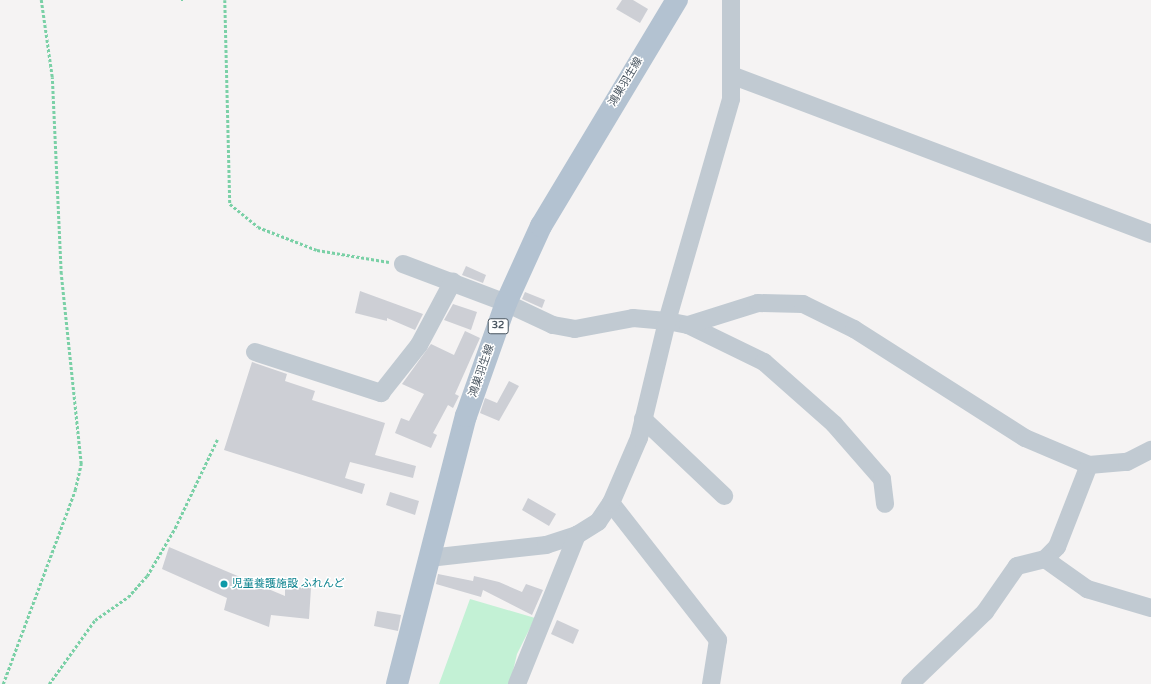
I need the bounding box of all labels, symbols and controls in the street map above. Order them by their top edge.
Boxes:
street label: 鴻巣羽生線 [606,55,646,109]
road number: 32 [487,318,509,334]
street label: 鴻巣羽生線 [467,343,497,399]
place label: 児童養護施設 ふれんど [232,577,345,591]
marker: 児童養護施設 ふれんど [219,579,229,589]

